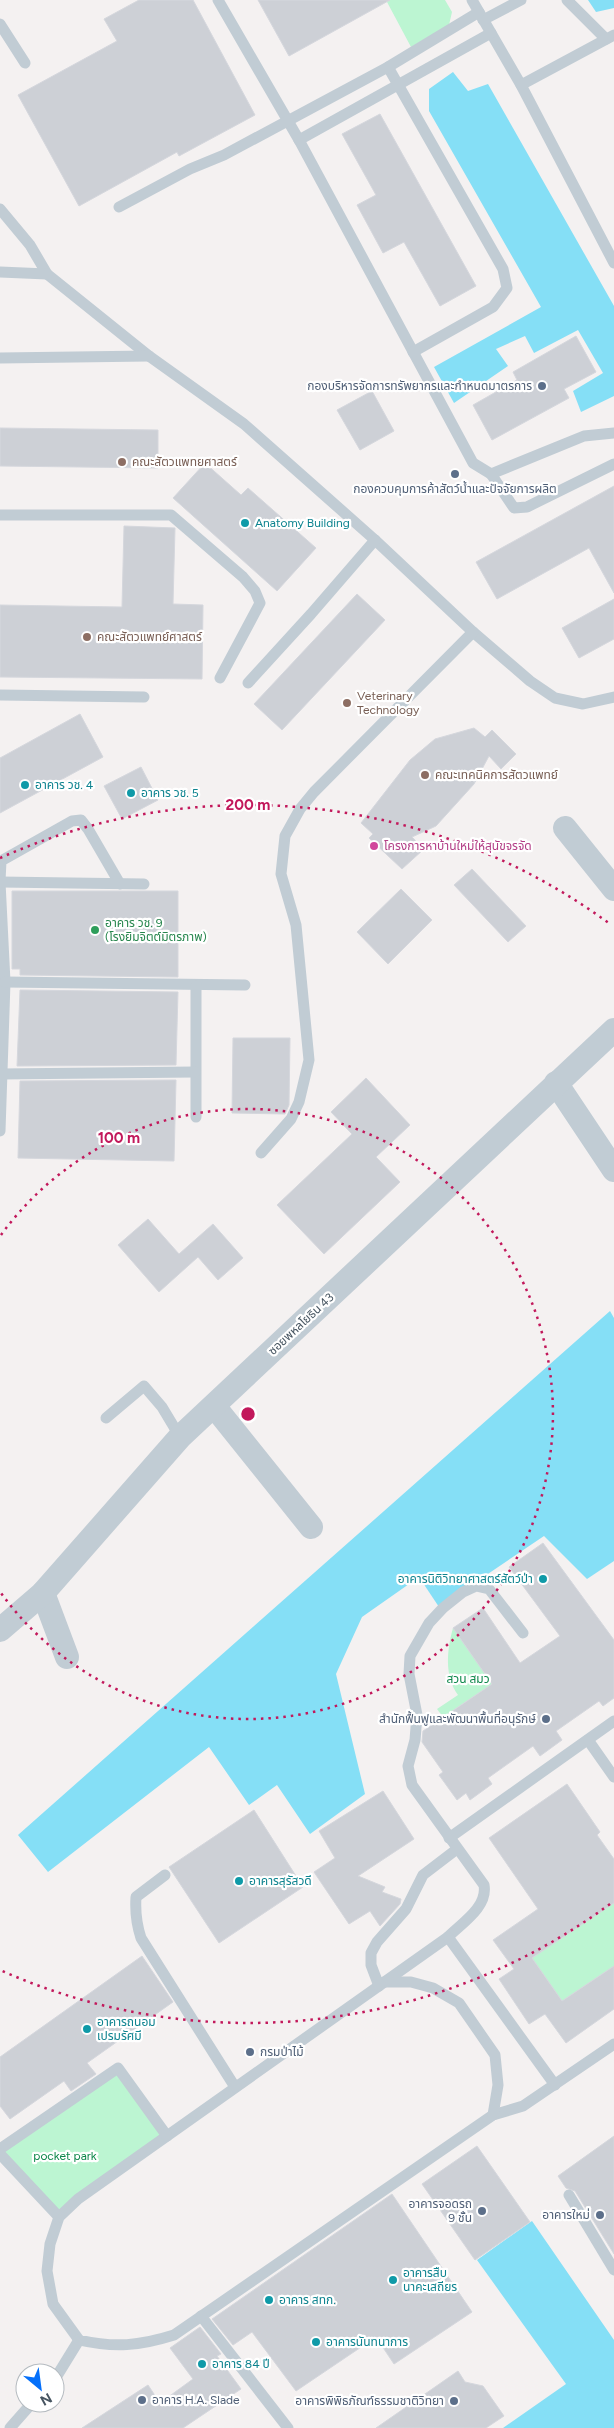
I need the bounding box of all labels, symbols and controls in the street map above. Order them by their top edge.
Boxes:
place label: กองบริหารจัดการทรัพยากรและกำหนดมาตรการ [307,379,532,393]
marker: กองบริหารจัดการทรัพยากรและกำหนดมาตรการ [536,380,548,392]
place label: คณะสัตวแพทยศาสตร์ [132,455,237,469]
marker: คณะสัตวแพทยศาสตร์ [116,456,128,468]
marker: กองควบคุมการค้าสัตว์น้ำและปัจจัยการผลิต [449,468,461,480]
place label: กองควบคุมการค้าสัตว์น้ำและปัจจัยการผลิต [353,480,557,496]
place label: Anatomy Building [255,516,350,530]
marker: Anatomy Building [239,517,251,529]
place label: คณะสัตวแพทย์ศาสตร์ [97,630,202,644]
marker: คณะสัตวแพทย์ศาสตร์ [81,631,93,643]
place label: Veterinary Technology [357,689,420,717]
marker: Veterinary Technology [341,697,353,709]
place label: คณะเทคนิคการสัตวแพทย์ [435,768,558,782]
marker: คณะเทคนิคการสัตวแพทย์ [419,769,431,781]
place label: อาคาร วช. 4 [35,778,94,792]
marker: อาคาร วช. 4 [19,779,31,791]
place label: อาคาร วช. 5 [141,786,199,800]
marker: อาคาร วช. 5 [125,787,137,799]
text: 200 m [226,796,270,814]
place label: โครงการหาบ้านใหม่ให้สุนัขจรจัด [384,839,532,853]
marker: โครงการหาบ้านใหม่ให้สุนัขจรจัด [368,840,380,852]
place label: อาคาร วช. 9 (โรงยิมจิตต์มิตรภาพ) [105,916,207,944]
marker: อาคาร วช. 9 (โรงยิมจิตต์มิตรภาพ) [89,924,101,936]
text: 100 m [98,1129,140,1147]
street label: ซอยพหลโยธิน 43 [265,1290,337,1358]
centre of rings [239,1405,257,1423]
place label: อาคารนิติวิทยาศาสตร์สัตว์ป่า [398,1572,533,1586]
marker: อาคารนิติวิทยาศาสตร์สัตว์ป่า [537,1573,549,1585]
park label: สวน สมว [446,1672,490,1686]
place label: สำนักฟื้นฟูและพัฒนาพื้นที่อนุรักษ์ [379,1710,536,1726]
marker: สำนักฟื้นฟูและพัฒนาพื้นที่อนุรักษ์ [540,1713,552,1725]
place label: อาคารสุรัสวดี [249,1874,312,1888]
marker: อาคารสุรัสวดี [233,1875,245,1887]
place label: อาคารถนอม เปรมรัศมี [97,2015,156,2043]
marker: อาคารถนอม เปรมรัศมี [81,2023,93,2035]
place label: กรมป่าไม้ [260,2045,304,2059]
marker: กรมป่าไม้ [244,2046,256,2058]
park label: pocket park [33,2149,97,2163]
place label: อาคารจอดรถ 9 ชั้น [408,2197,472,2225]
marker: อาคารจอดรถ 9 ชั้น [476,2205,488,2217]
place label: อาคารใหม่ [542,2208,590,2222]
marker: อาคารใหม่ [594,2209,606,2221]
place label: อาคารสืบ นาคะเสถียร [403,2266,457,2294]
marker: อาคารสืบ นาคะเสถียร [387,2274,399,2286]
place label: อาคาร สทก. [279,2293,336,2307]
marker: อาคาร สทก. [263,2294,275,2306]
place label: อาคารนันทนาการ [326,2335,408,2349]
marker: อาคารนันทนาการ [310,2336,322,2348]
place label: อาคาร 84 ปี [212,2357,270,2371]
marker: อาคาร 84 ปี [196,2358,208,2370]
north arrow [15,2363,65,2413]
text: N [37,2389,55,2409]
place label: อาคาร H.A. Slade [152,2393,240,2407]
marker: อาคาร H.A. Slade [136,2394,148,2406]
place label: อาคารพิพิธภัณฑ์ธรรมชาติวิทยา [295,2394,444,2408]
marker: อาคารพิพิธภัณฑ์ธรรมชาติวิทยา [448,2395,460,2407]

